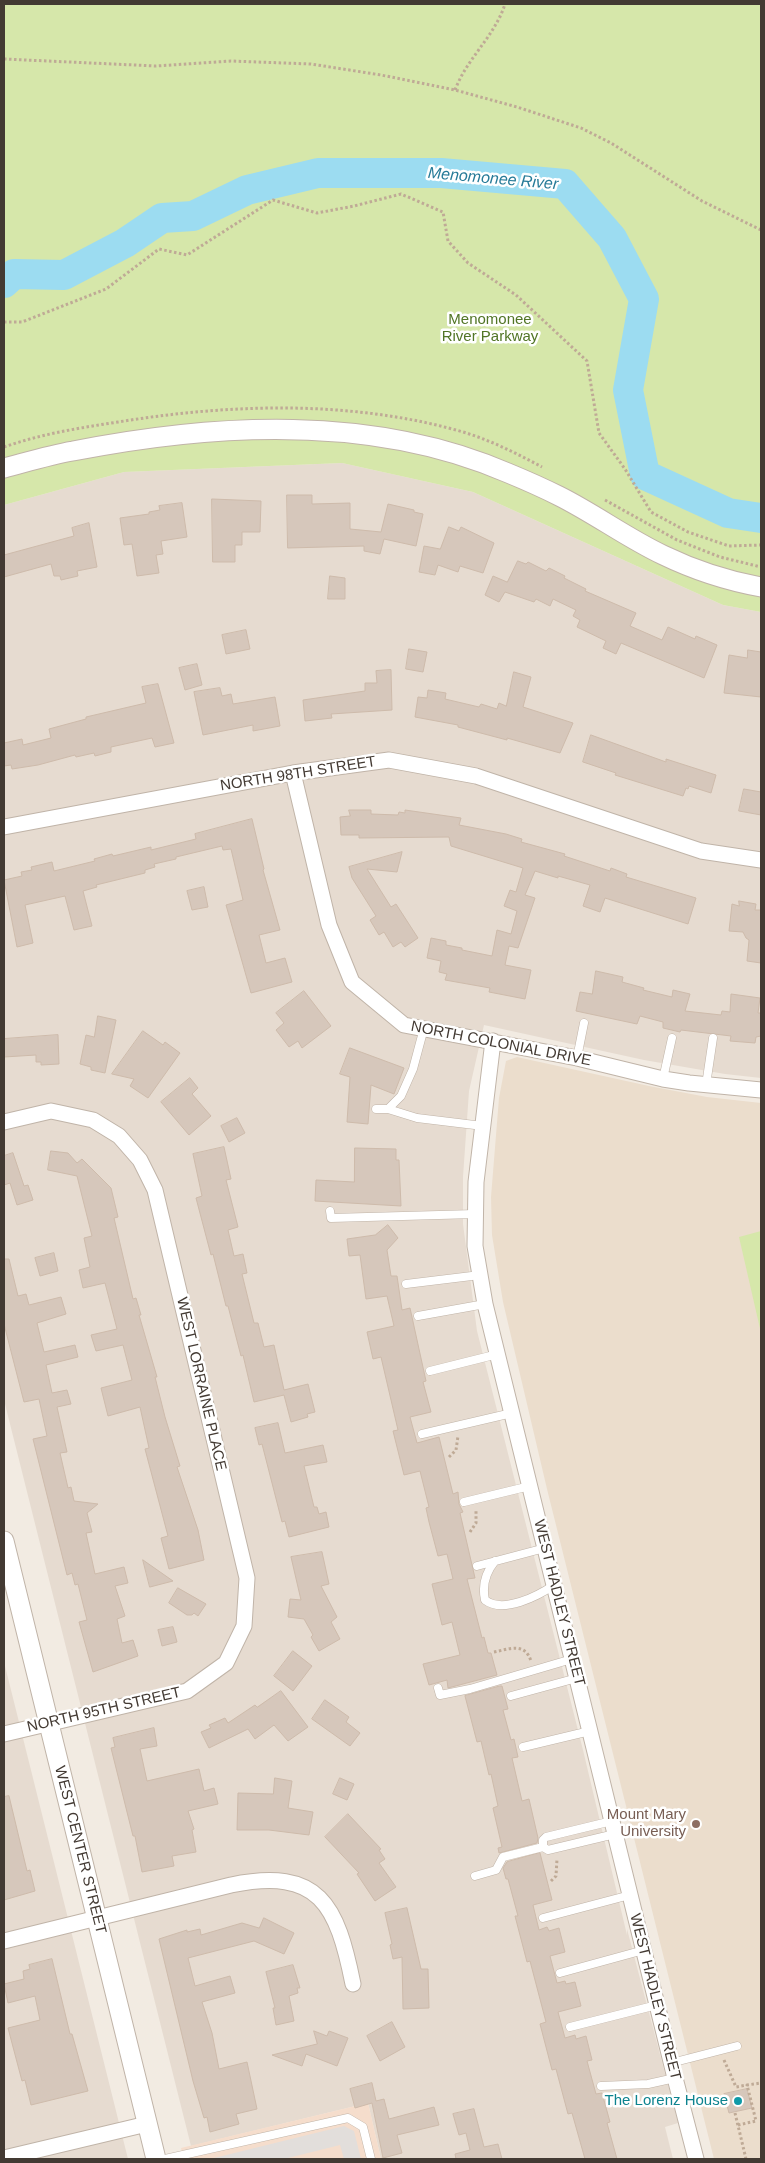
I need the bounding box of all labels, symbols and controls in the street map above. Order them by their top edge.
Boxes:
water label: Menomonee River [427,164,559,194]
park label: Menomonee River Parkway [442,311,538,346]
street label: NORTH 98TH STREET [219,753,377,795]
street label: NORTH COLONIAL DRIVE [409,1018,593,1070]
street label: WEST LORRAINE PLACE [172,1295,230,1473]
street label: WEST HADLEY STREET [530,1518,588,1688]
street label: NORTH 95TH STREET [25,1684,183,1736]
street label: WEST CENTER STREET [50,1764,110,1936]
place label: Mount Mary University [607,1806,686,1841]
marker: Mount Mary University [690,1818,702,1830]
street label: WEST HADLEY STREET [626,1912,684,2082]
place label: The Lorenz House [605,2092,728,2110]
marker: The Lorenz House [732,2095,744,2107]

